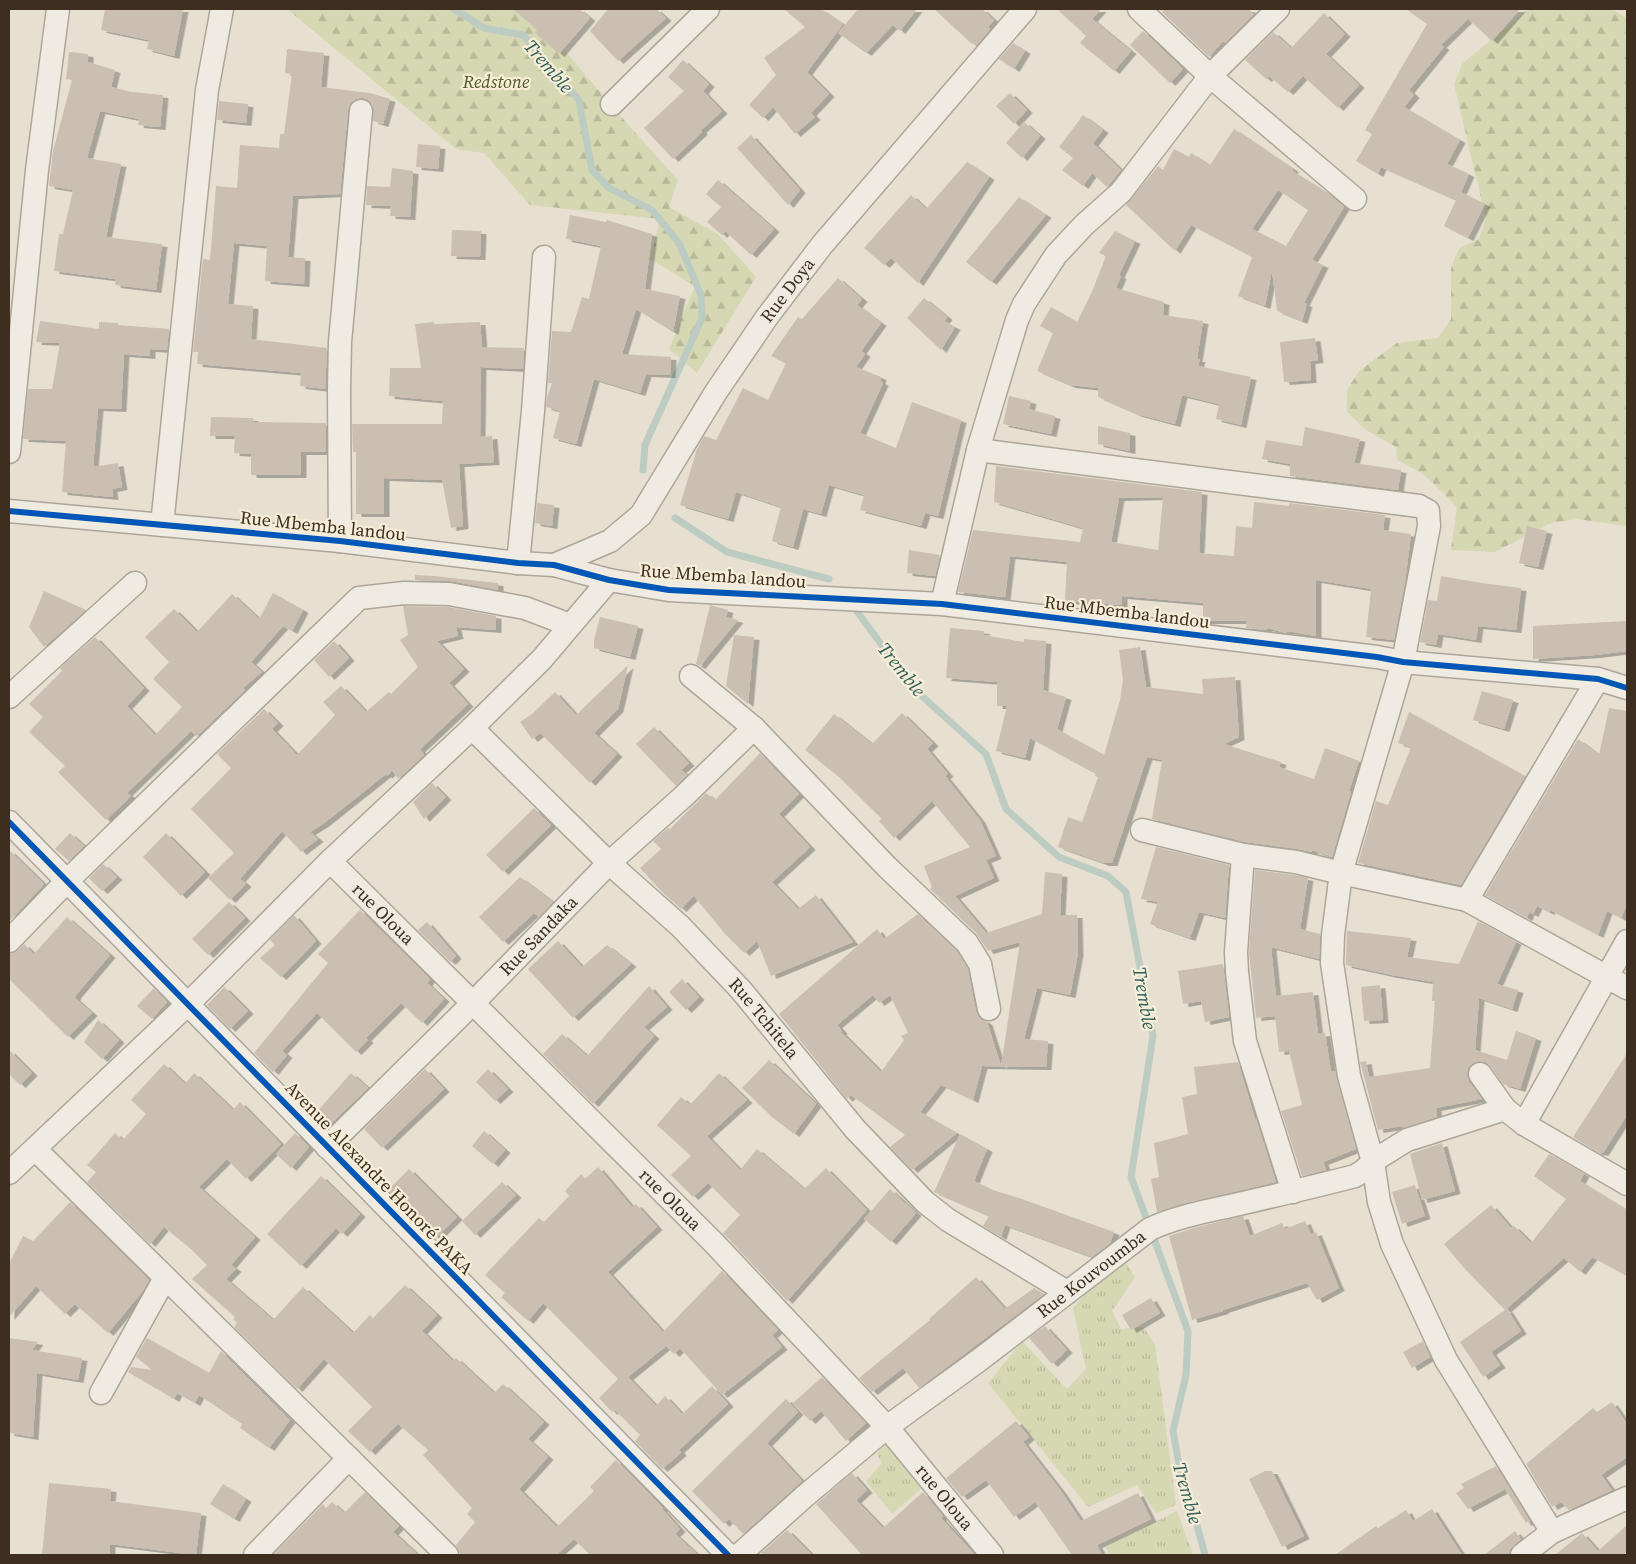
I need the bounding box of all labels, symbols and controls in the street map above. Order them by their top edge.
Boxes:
water label: Tremble [519,34,580,99]
park label: Redstone [462,69,530,94]
street label: Rue Doya [754,251,821,328]
street label: Rue Mbemba landou [239,504,407,547]
street label: Rue Mbemba landou [639,557,807,594]
street label: Rue Mbemba landou [1043,589,1211,634]
water label: Tremble [872,636,932,702]
street label: rue Oloua [347,877,421,951]
street label: Rue Sandaka [493,889,583,981]
water label: Tremble [1127,965,1163,1032]
street label: Rue Tchitela [723,972,806,1064]
street label: Avenue Alexandre Honoré PAKA [280,1075,479,1280]
street label: rue Oloua [634,1163,708,1236]
street label: Rue Kouvoumba [1031,1223,1151,1324]
street label: rue Oloua [910,1458,980,1536]
water label: Tremble [1167,1459,1209,1527]

